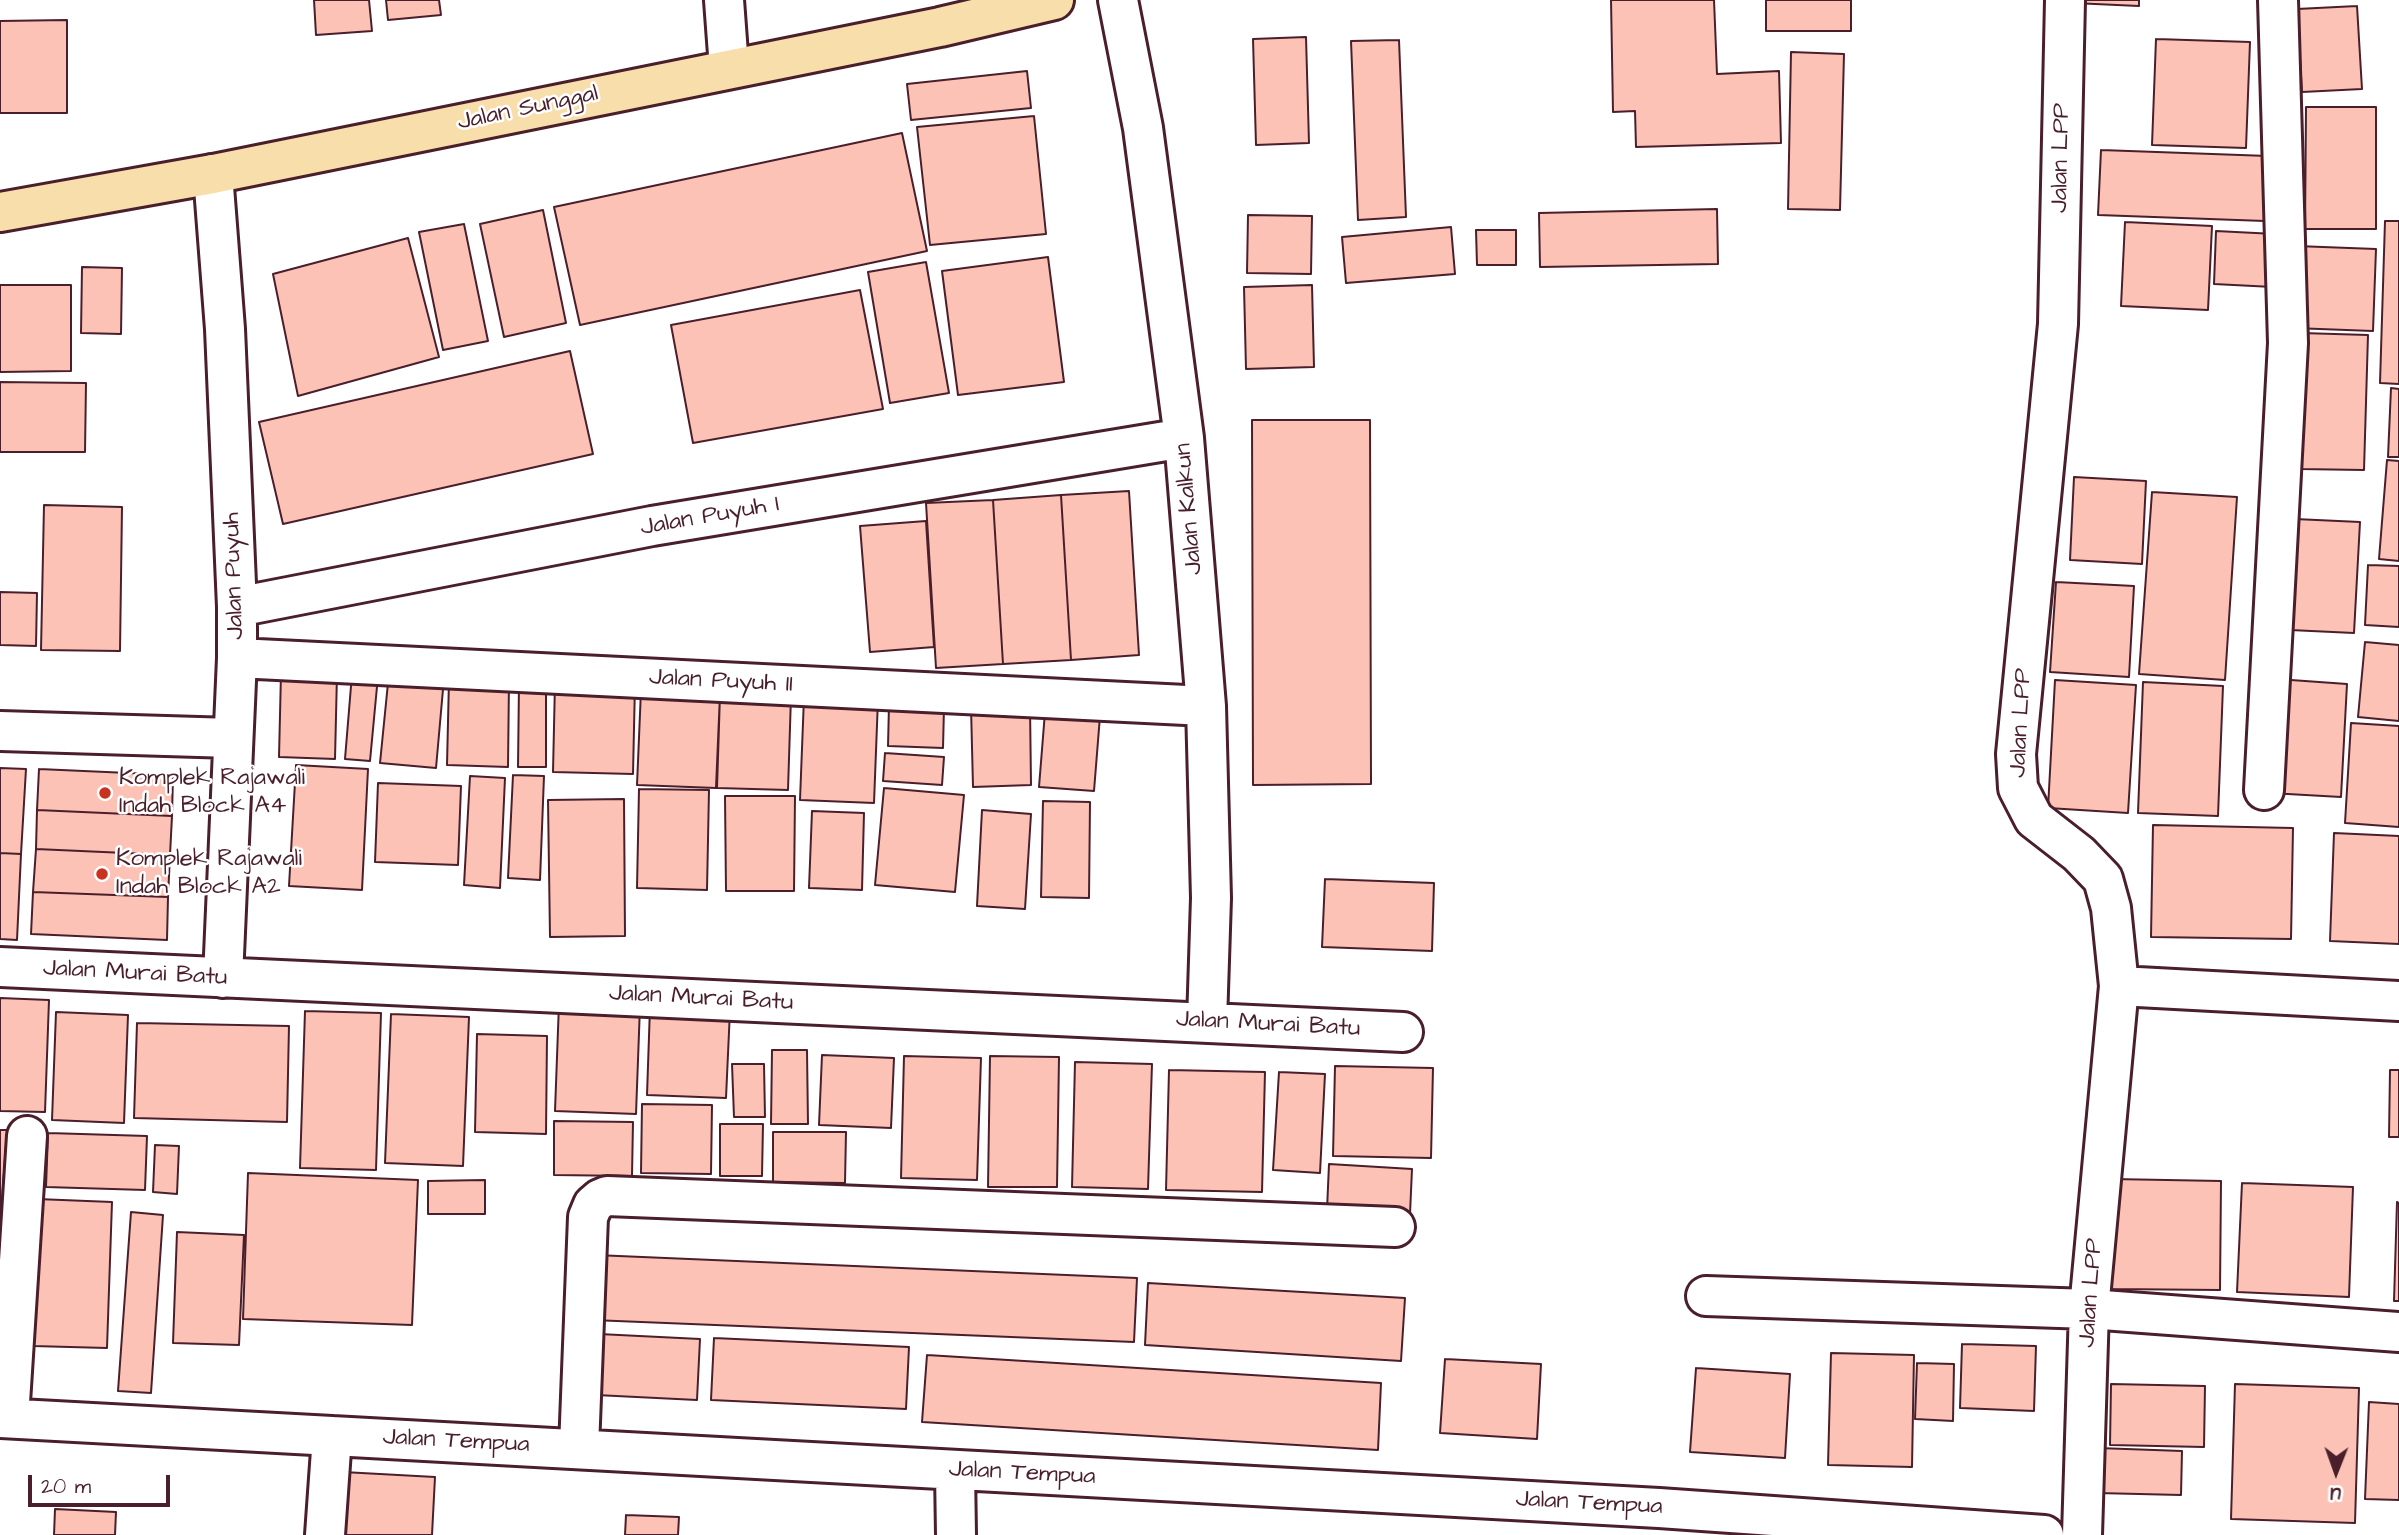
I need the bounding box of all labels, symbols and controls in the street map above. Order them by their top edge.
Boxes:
street label: Jalan Sunggal [455,80,601,138]
street label: Jalan LPP [2047,103,2077,213]
street label: Jalan Kalkun [1170,442,1210,576]
street label: Jalan Puyuh I [638,491,782,543]
street label: Jalan Puyuh [218,512,252,640]
street label: Jalan Puyuh II [648,664,794,700]
street label: Jalan LPP [2005,667,2039,779]
place label: Komplek Rajawali Indah Block A4 [119,765,305,821]
marker: Komplek Rajawali Indah Block A4 [97,785,113,801]
place label: Komplek Rajawali Indah Block A2 [116,846,302,902]
marker: Komplek Rajawali Indah Block A2 [94,866,110,882]
street label: Jalan Murai Batu [42,955,228,993]
street label: Jalan Murai Batu [608,980,794,1018]
street label: Jalan Murai Batu [1175,1006,1361,1044]
street label: Jalan LPP [2074,1237,2110,1349]
street label: Jalan Tempua [382,1424,530,1460]
north arrow [2301,1437,2371,1507]
street label: Jalan Tempua [948,1456,1096,1492]
scale bar [32,1462,173,1506]
text: 20 m [41,1472,91,1501]
text: U [2330,1480,2341,1507]
street label: Jalan Tempua [1515,1486,1663,1522]

